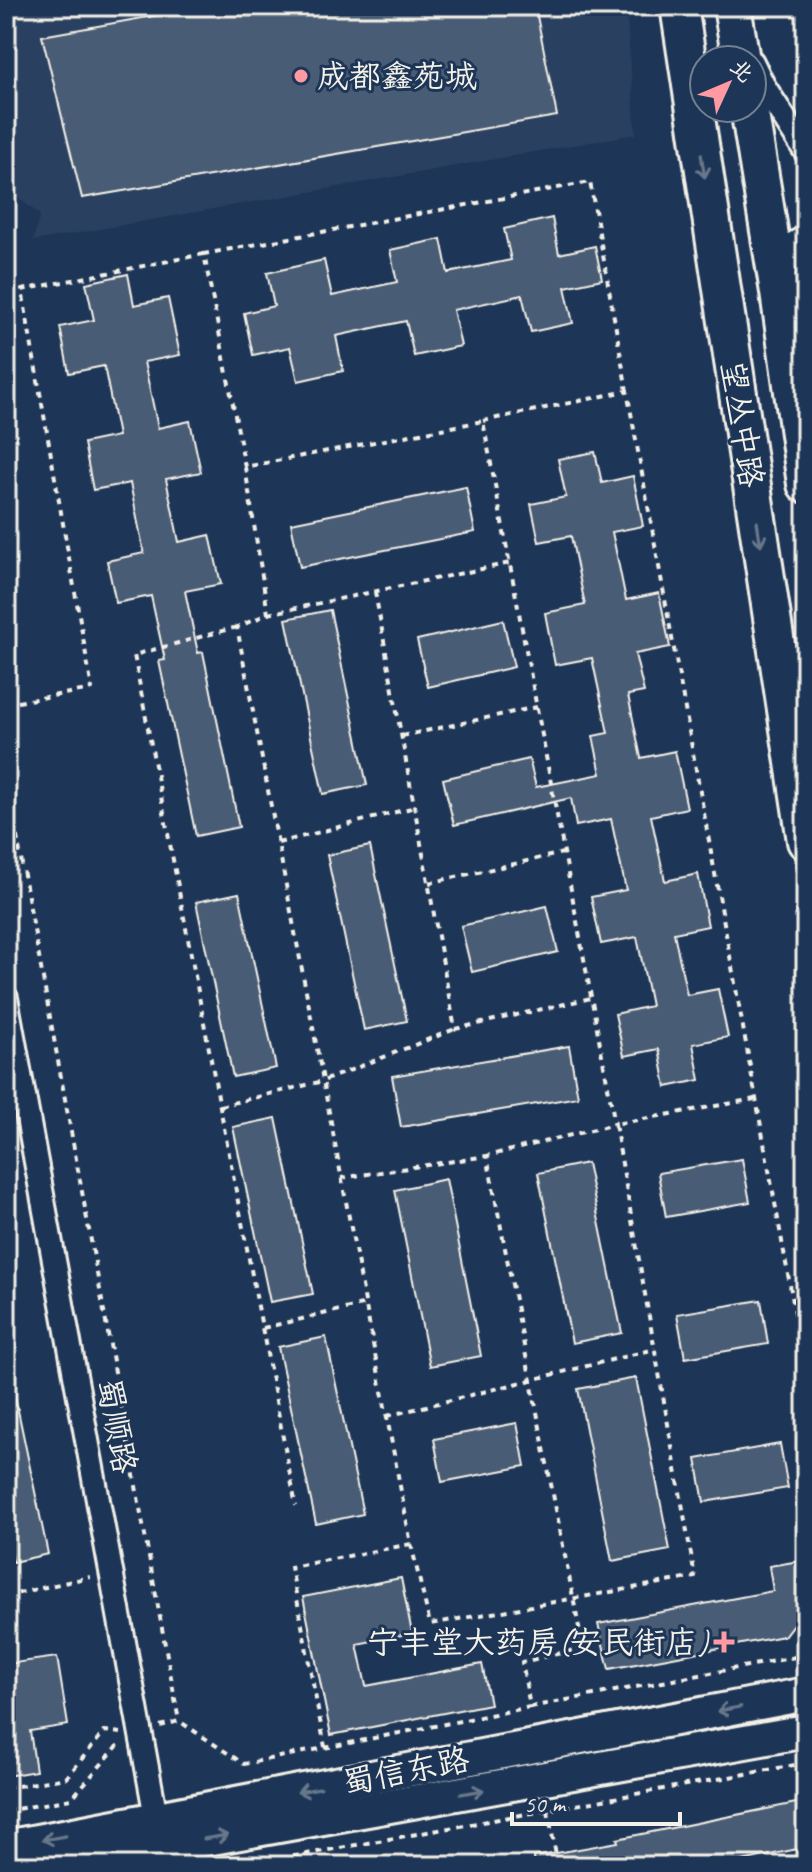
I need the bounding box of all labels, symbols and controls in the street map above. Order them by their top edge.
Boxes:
north arrow [688,44,768,124]
text: 北 [724,53,759,88]
place label: 成都鑫苑城 [317,56,477,97]
marker: 成都鑫苑城 [292,67,310,85]
one-way arrow [696,153,711,178]
street label: 望丛中路 [712,358,772,490]
one-way arrow [752,521,767,546]
street label: 蜀顺路 [88,1375,146,1477]
place label: 宁丰堂大药房(安民街店) [367,1622,709,1663]
marker: 宁丰堂大药房(安民街店) [715,1633,733,1651]
one-way arrow [717,1702,743,1717]
street label: 蜀信东路 [339,1739,473,1803]
scale bar [512,1776,680,1826]
one-way arrow [297,1783,322,1798]
one-way arrow [459,1783,484,1798]
text: 50 m [524,1789,567,1819]
one-way arrow [203,1829,228,1844]
one-way arrow [42,1832,67,1847]

